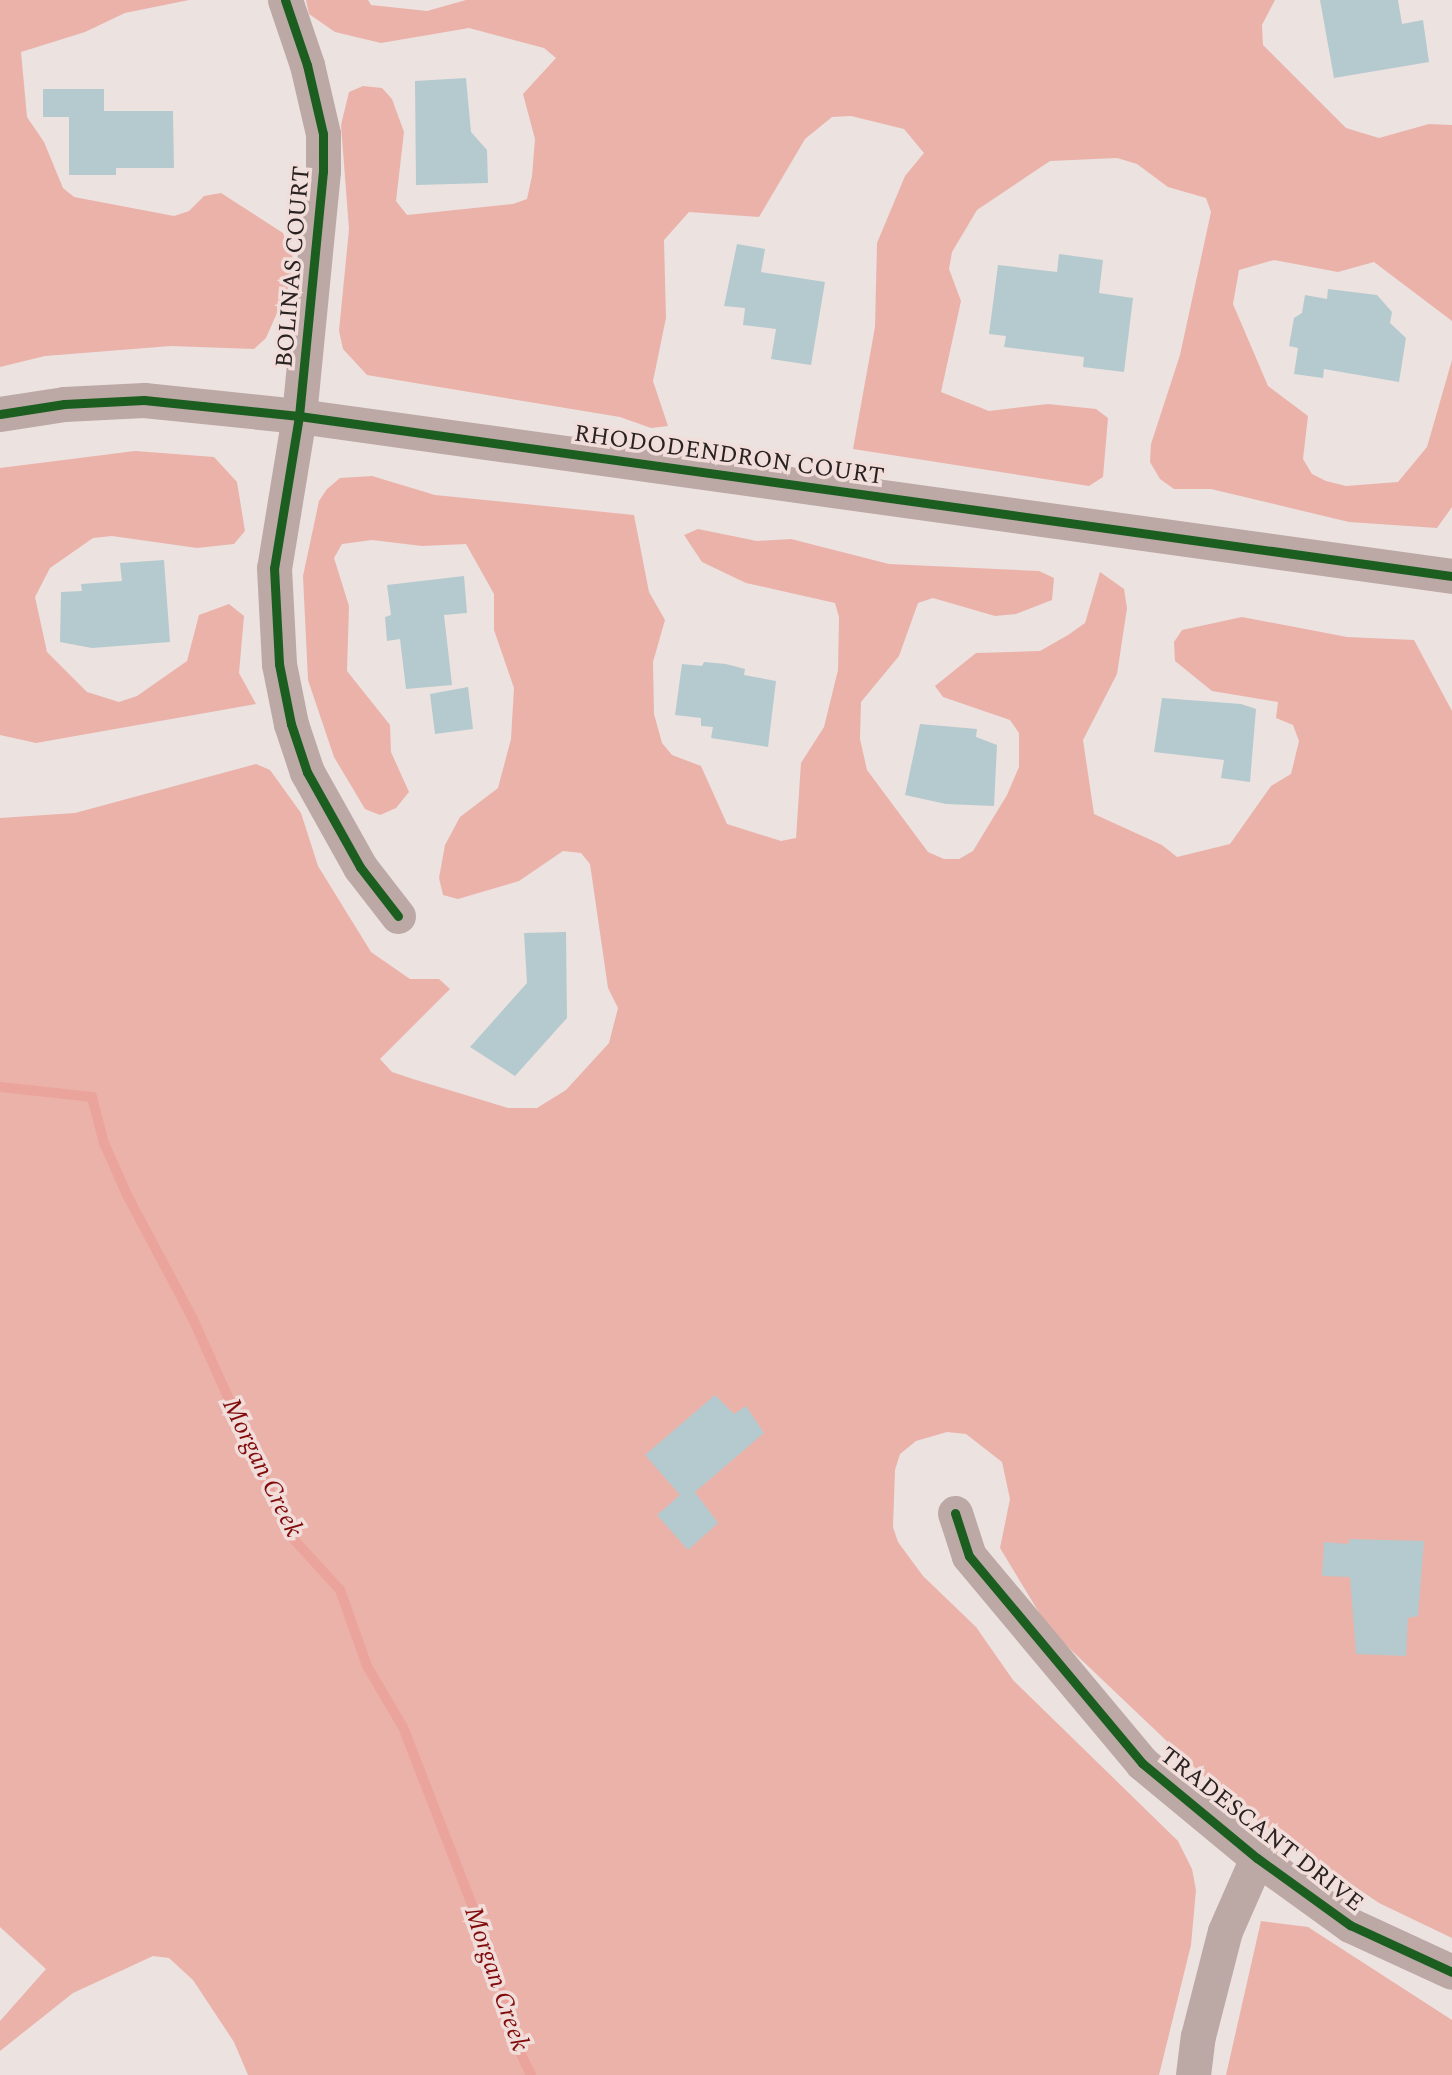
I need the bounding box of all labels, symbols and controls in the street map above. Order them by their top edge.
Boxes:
street label: BOLINAS COURT [271,165,317,369]
street label: RHODODENDRON COURT [572,420,886,492]
water label: Morgan Creek [215,1393,309,1543]
street label: TRADESCANT DRIVE [1153,1742,1369,1918]
water label: Morgan Creek [457,1903,535,2055]

